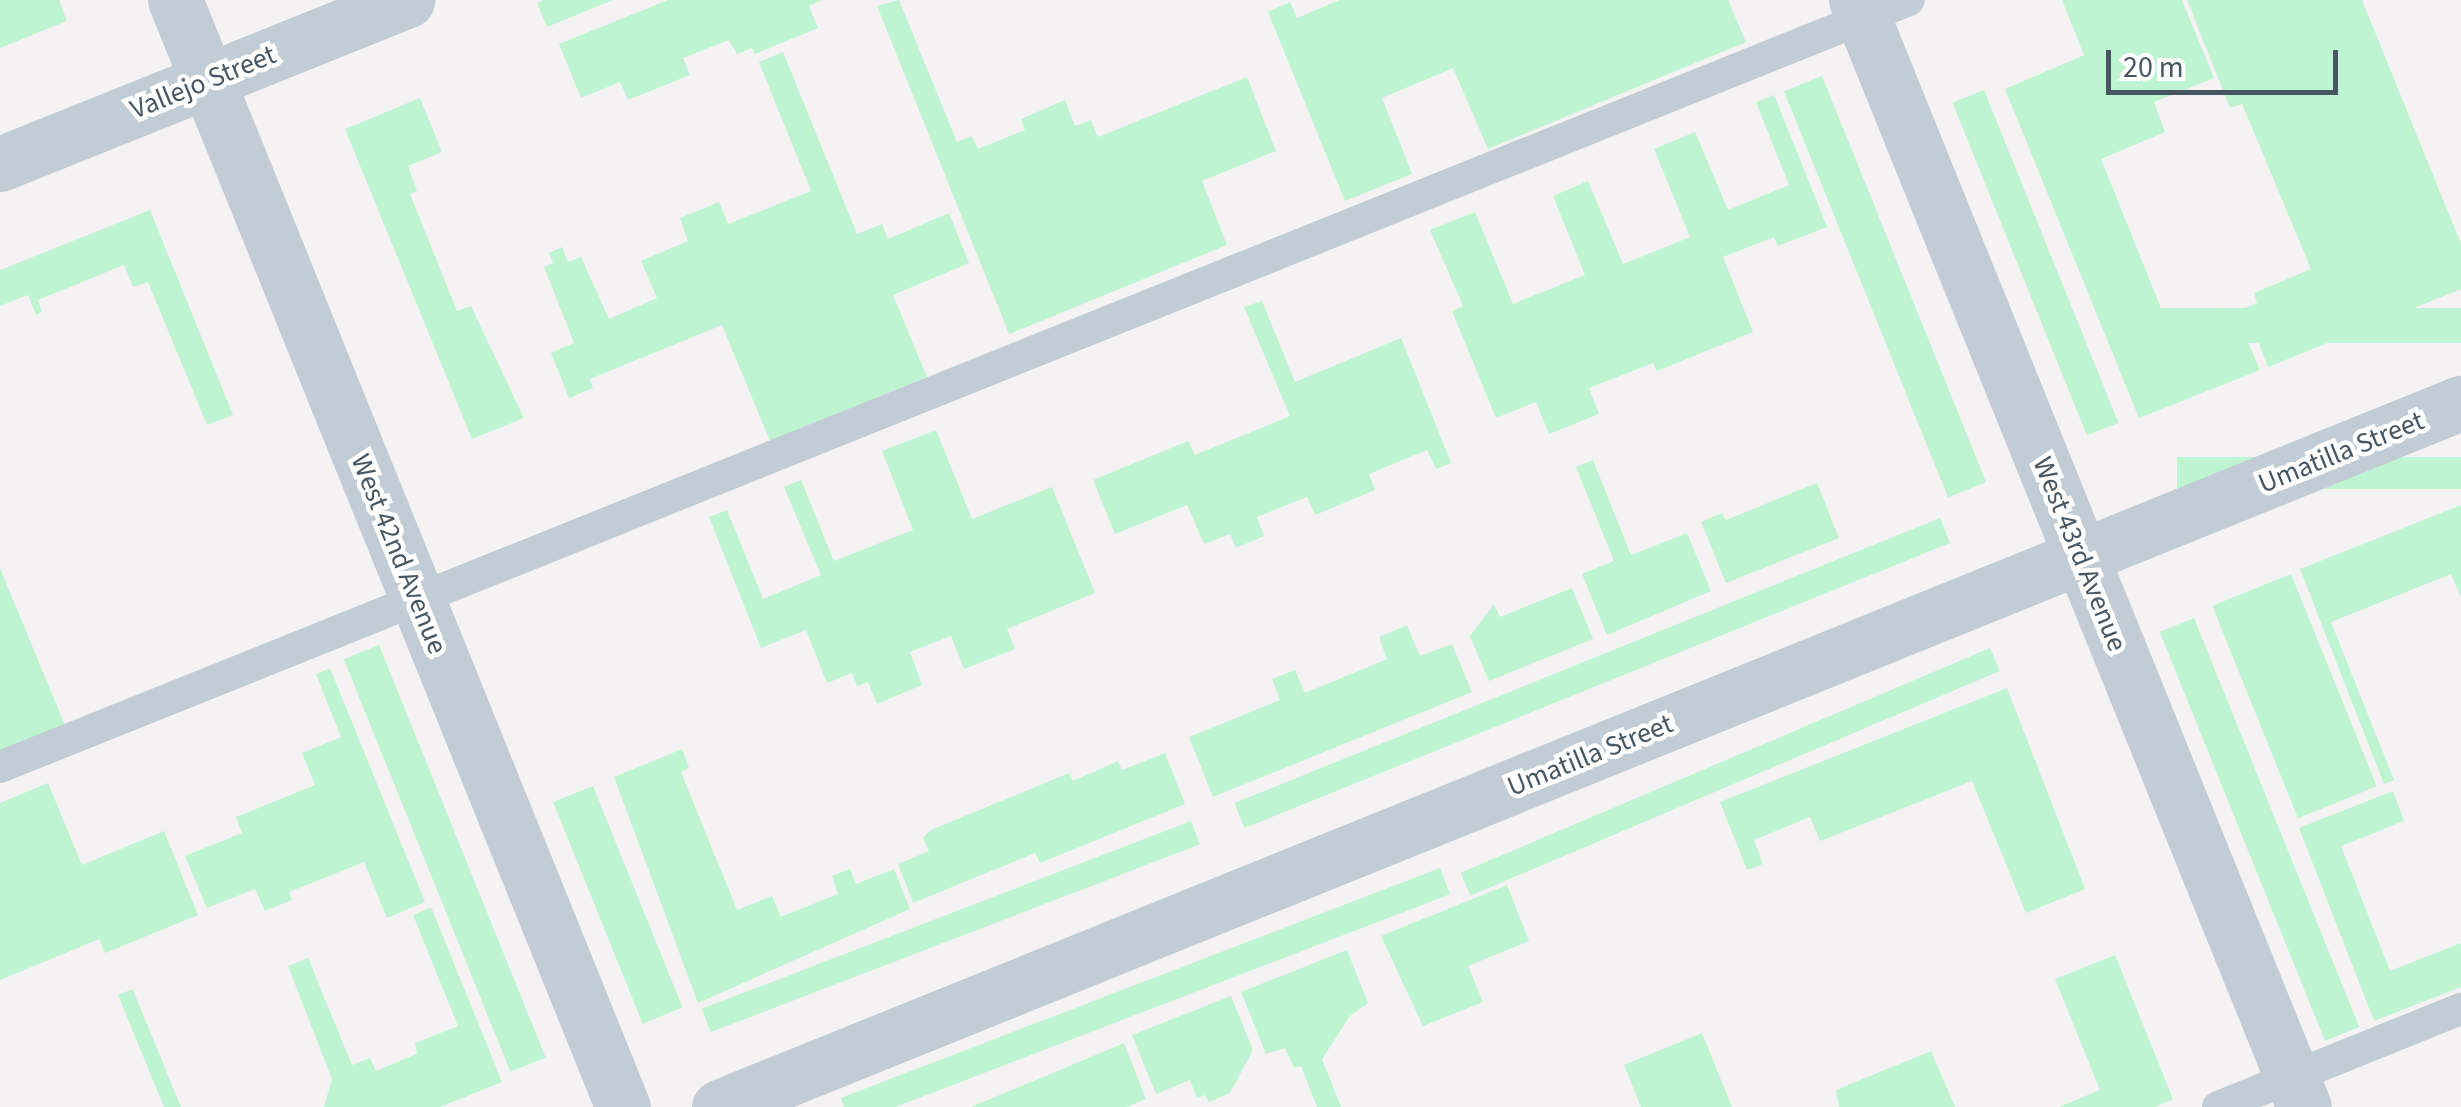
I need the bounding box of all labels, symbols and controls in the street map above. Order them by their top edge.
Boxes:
scale bar [2111,30,2344,92]
street label: Vallejo Street [125,38,281,126]
text: 20 m [2123,46,2184,89]
street label: Umatilla Street [2253,404,2429,500]
street label: West 42nd Avenue [344,449,454,659]
street label: West 43rd Avenue [2026,452,2134,656]
street label: Umatilla Street [1502,707,1678,803]

